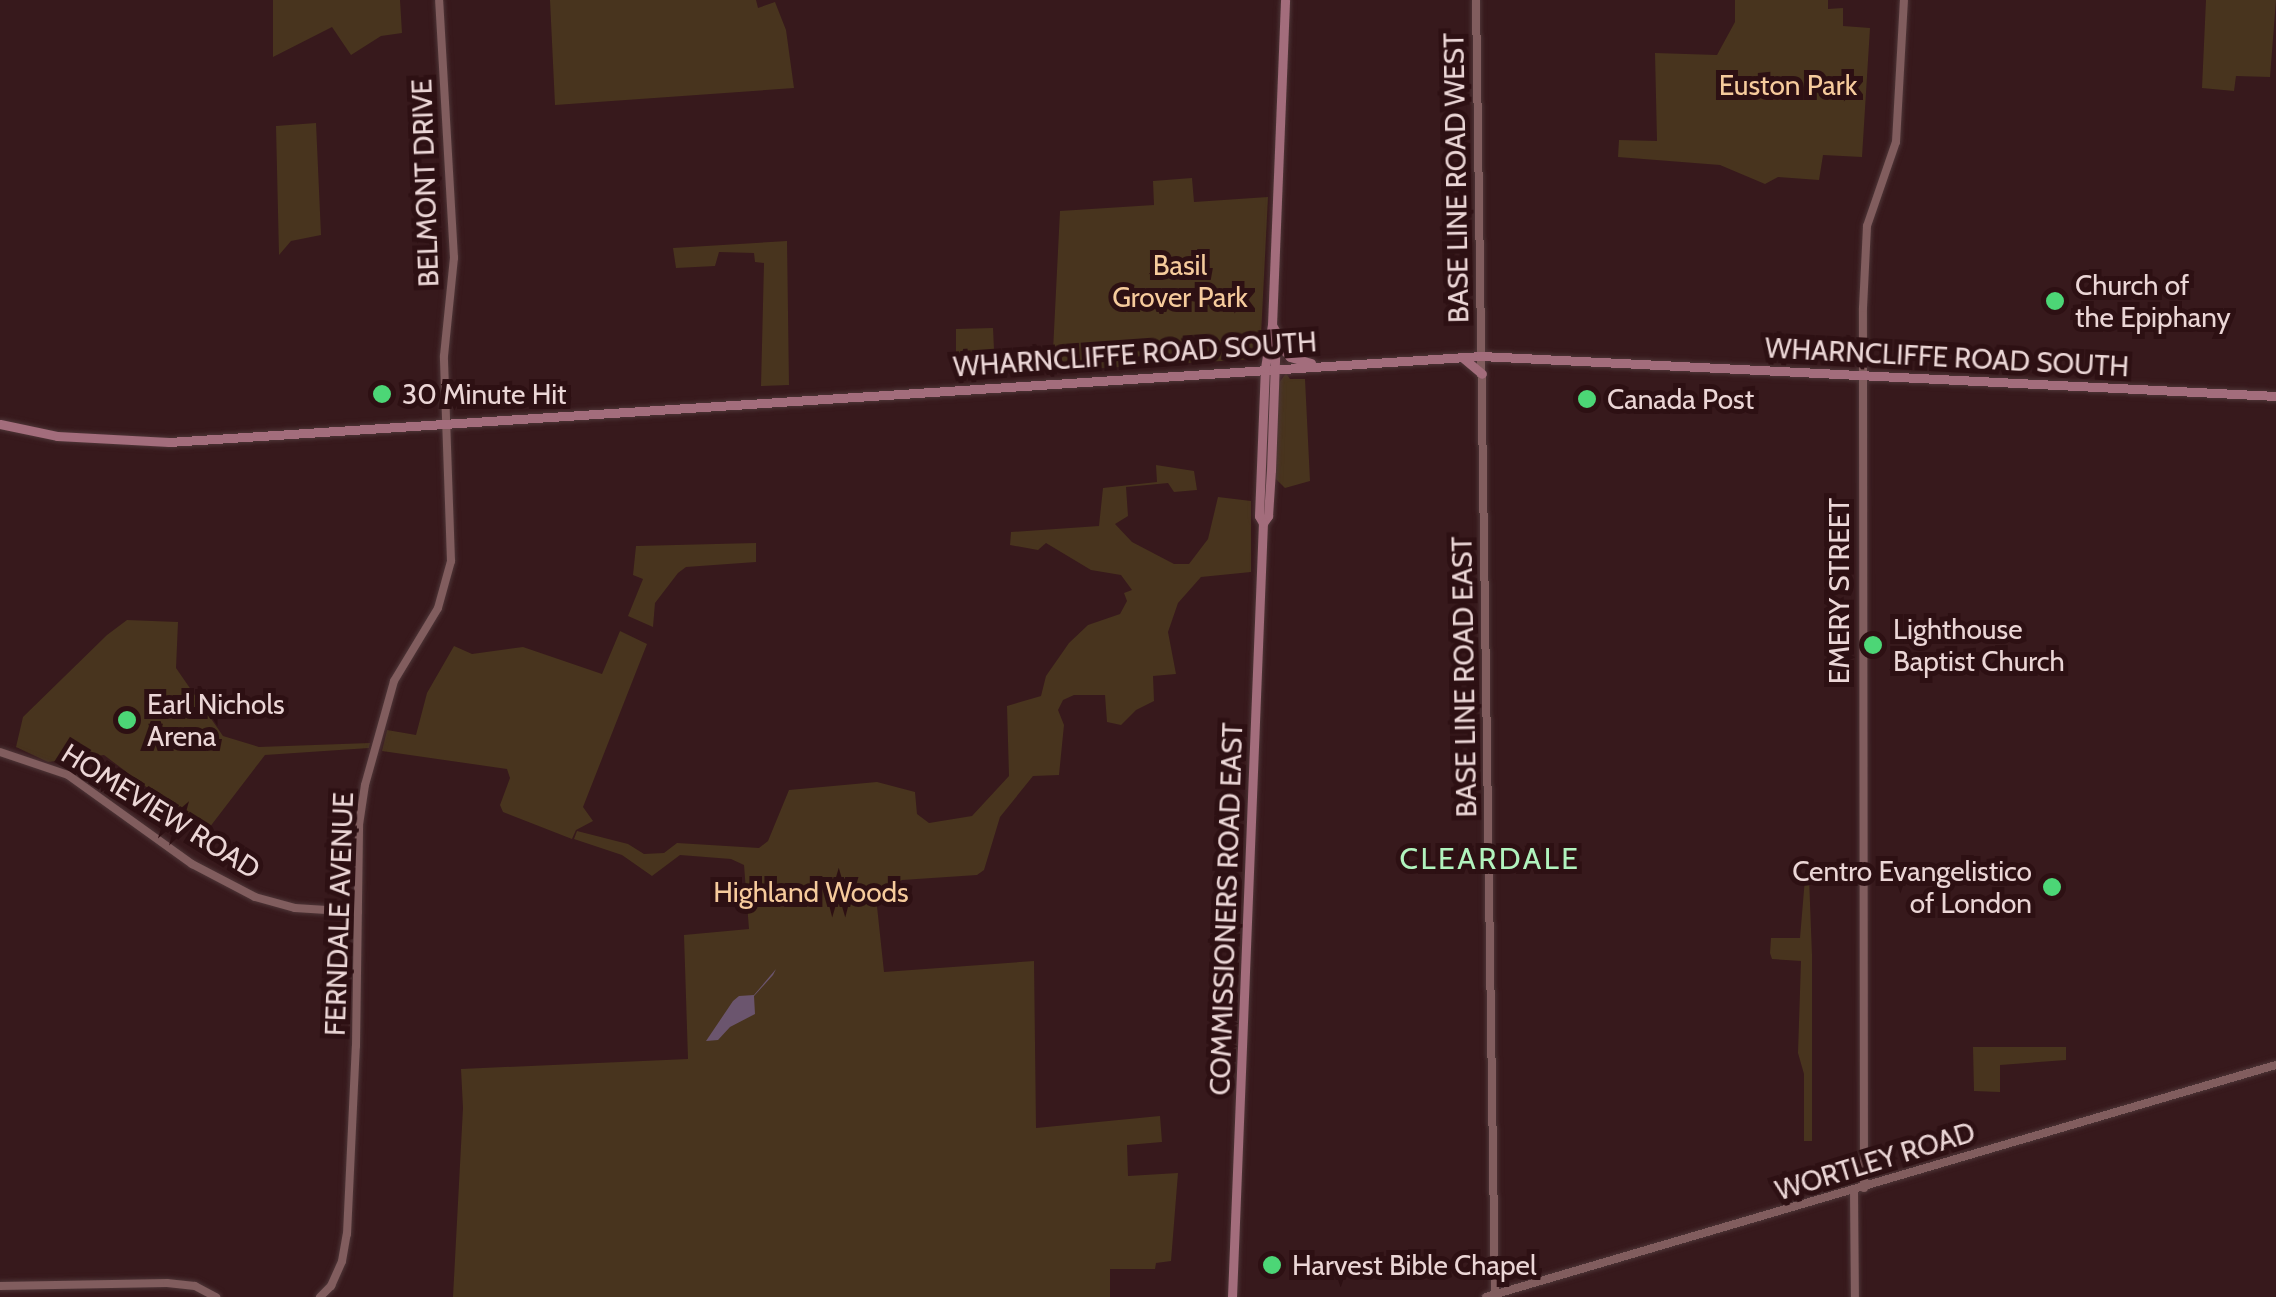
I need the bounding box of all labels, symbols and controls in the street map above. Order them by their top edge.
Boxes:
street label: BASE LINE ROAD WEST [1437,33,1475,323]
park label: Euston Park [1719,68,1857,102]
street label: BELMONT DRIVE [405,78,445,288]
park label: Basil Grover Park [1112,248,1248,314]
place label: Church of the Epiphany [2075,268,2231,334]
marker: Church of the Epiphany [2044,290,2066,312]
street label: WHARNCLIFFE ROAD SOUTH [952,325,1318,383]
street label: WHARNCLIFFE ROAD SOUTH [1764,331,2130,383]
place label: 30 Minute Hit [402,377,567,411]
place label: Canada Post [1607,382,1754,416]
marker: 30 Minute Hit [371,383,393,405]
marker: Canada Post [1576,388,1598,410]
street label: EMERY STREET [1822,498,1856,684]
street label: BASE LINE ROAD EAST [1445,536,1483,818]
place label: Lighthouse Baptist Church [1893,612,2065,678]
marker: Lighthouse Baptist Church [1862,634,1884,656]
place label: Earl Nichols Arena [147,687,285,753]
marker: Earl Nichols Arena [116,709,138,731]
street label: COMMISSIONERS ROAD EAST [1203,722,1249,1096]
street label: HOMEVIEW ROAD [56,736,266,886]
street label: FERNDALE AVENUE [318,792,360,1036]
district label: CLEARDALE [1400,841,1580,877]
place label: Centro Evangelistico of London [1792,854,2032,920]
park label: Highland Woods [713,875,909,909]
marker: Centro Evangelistico of London [2041,876,2063,898]
street label: WORTLEY ROAD [1771,1115,1979,1207]
place label: Harvest Bible Chapel [1292,1248,1536,1282]
marker: Harvest Bible Chapel [1261,1254,1283,1276]

